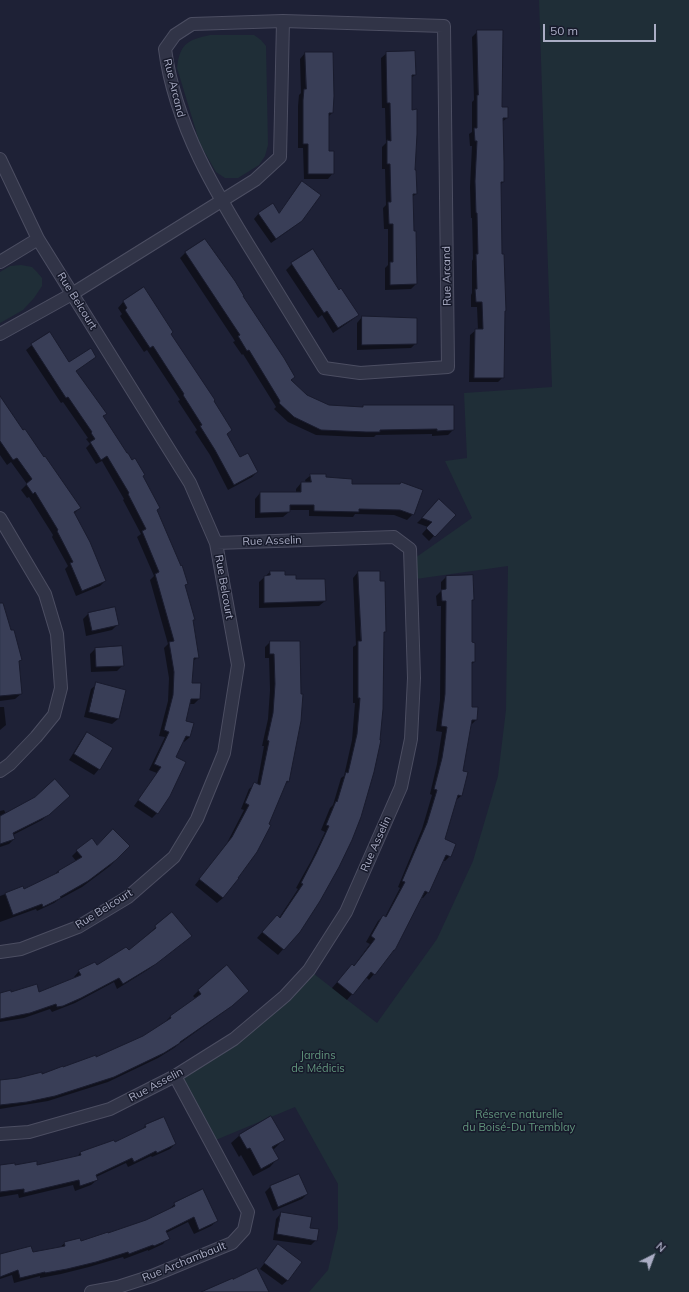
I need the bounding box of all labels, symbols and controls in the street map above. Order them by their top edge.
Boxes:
scale bar [545,16,658,42]
text: 50 m [550,23,578,38]
street label: Rue Arcand [160,57,188,119]
street label: Rue Arcand [440,246,454,306]
street label: Rue Belcourt [54,270,100,332]
street label: Rue Asselin [242,533,302,549]
street label: Rue Belcourt [212,554,236,620]
street label: Rue Asselin [358,814,394,874]
street label: Rue Belcourt [73,886,135,932]
park label: Jardins de Médicis [291,1049,345,1075]
street label: Rue Asselin [127,1065,185,1105]
park label: Réserve naturelle du Boisé-Du Tremblay [463,1108,575,1134]
north arrow [633,1236,673,1276]
street label: Rue Archambault [140,1239,228,1285]
text: N [653,1239,669,1255]

